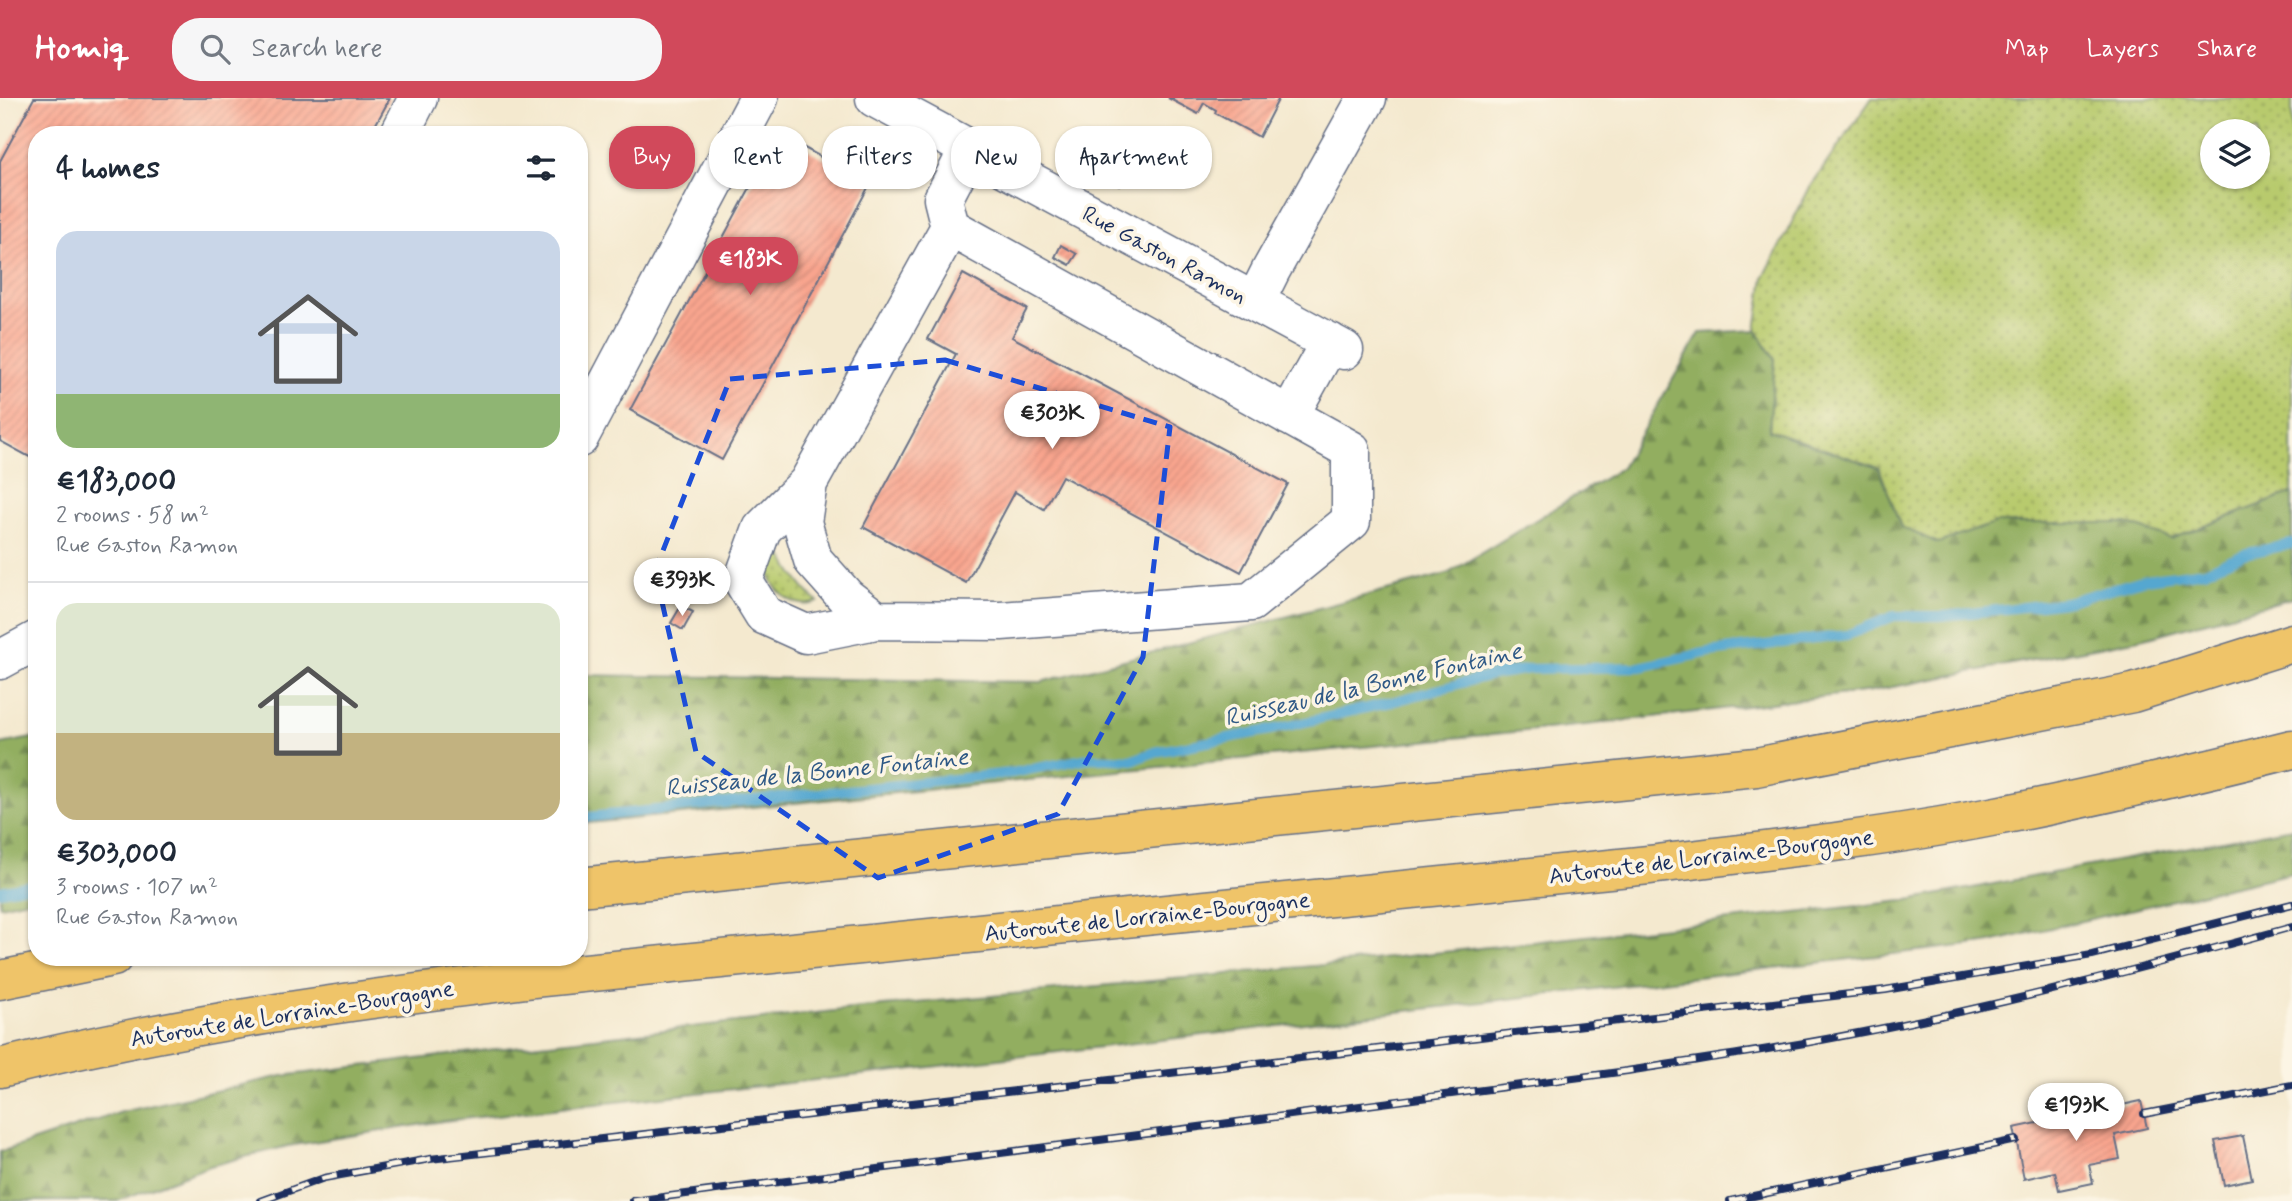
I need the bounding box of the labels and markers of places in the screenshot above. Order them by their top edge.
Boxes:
pin: €183K [701,238,799,297]
pin: €303K [1003,392,1101,451]
pin: €393K [633,559,731,618]
pin: €193K [2027,1084,2125,1143]

